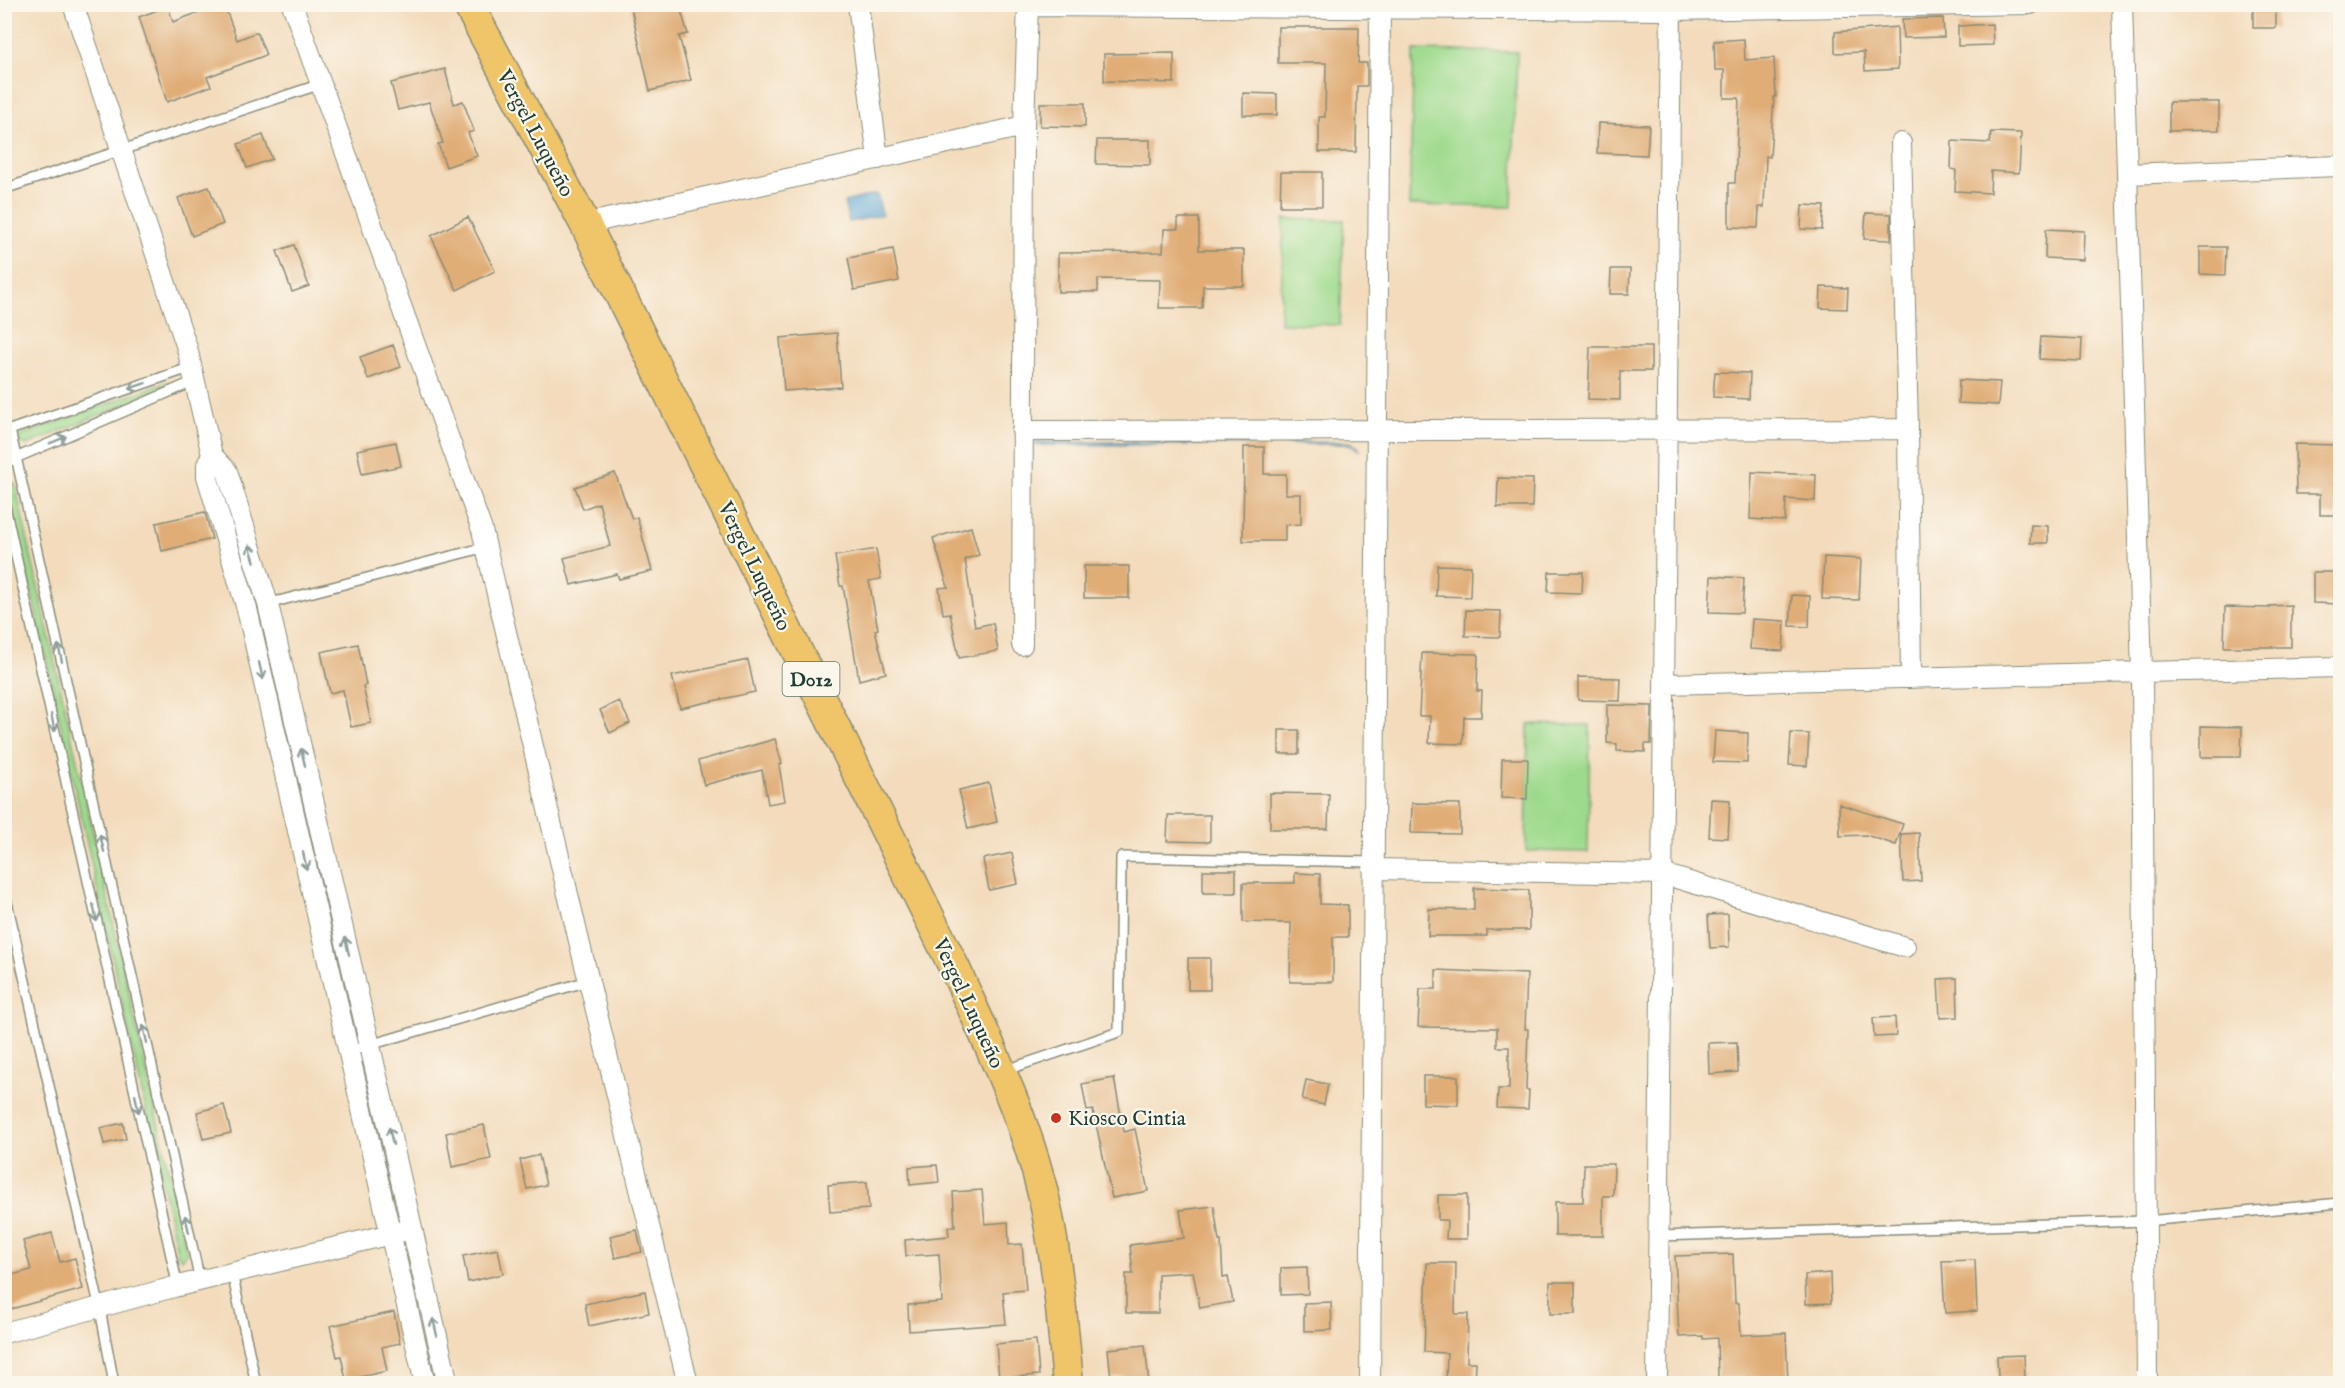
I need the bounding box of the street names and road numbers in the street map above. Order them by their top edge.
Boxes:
street label: Vergel Luqueño [489,64,580,202]
street label: Vergel Luqueño [710,497,797,636]
road number: D012 [782,662,840,696]
street label: Vergel Luqueño [925,933,1010,1073]

